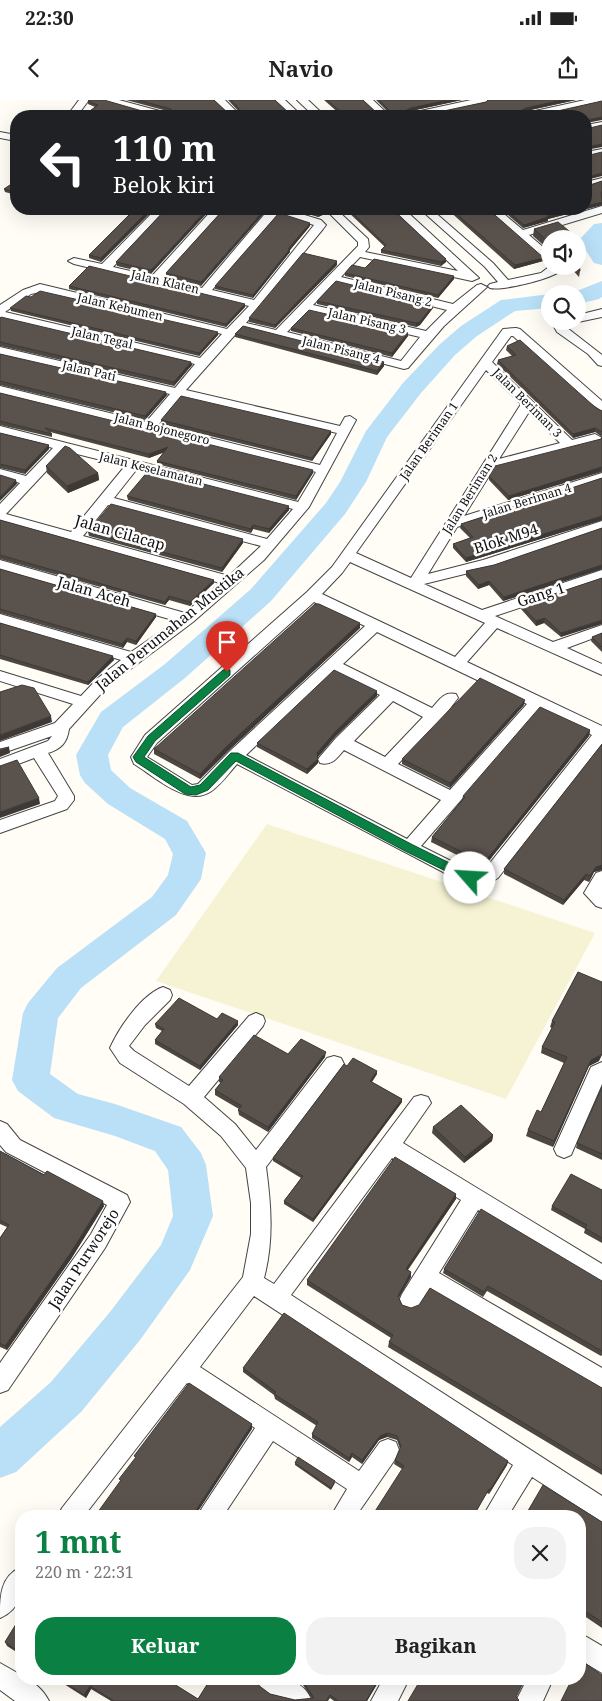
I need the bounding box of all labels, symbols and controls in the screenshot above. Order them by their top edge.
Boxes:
text: 22:30 [25,5,74,31]
text: Navio [268,53,334,83]
icon: back [20,54,48,82]
icon: share [554,54,582,82]
text: 110 m [113,124,216,171]
icon: left [30,130,95,195]
text: Belok kiri [113,169,215,199]
map controls [541,230,586,330]
button: sound [541,230,586,275]
street label: Jalan Klaten [128,265,201,298]
street label: Jalan Pisang 2 [351,274,434,310]
button: search [541,285,586,330]
street label: Jalan Kebumen [75,288,165,325]
street label: Jalan Pisang 3 [325,303,408,338]
street label: Jalan Tegal [69,322,135,353]
street label: Jalan Pisang 4 [299,331,382,367]
street label: Jalan Pati [60,356,118,385]
street label: Jalan Beriman 3 [488,363,566,441]
street label: Jalan Beriman 1 [395,398,462,484]
street label: Jalan Bojonegoro [112,408,212,449]
street label: Jalan Keselamatan [97,447,205,490]
street label: Jalan Beriman 2 [438,450,501,538]
street label: Jalan Beriman 4 [480,479,574,522]
street label: Jalan Cilacap [72,509,168,554]
street label: Blok M94 [471,518,541,558]
street label: Jalan Perumahan Mustika [90,562,248,695]
street label: Jalan Aceh [54,571,134,611]
street label: Gang 1 [514,577,567,611]
pin [206,621,248,672]
icon: arrive [213,628,241,656]
position arrow [443,851,495,903]
street label: Jalan Purworejo [43,1204,123,1313]
text: 1 mnt [35,1521,122,1562]
button: close [514,1527,566,1579]
text: 220 m · 22:31 [35,1561,134,1583]
button: Keluar [35,1617,296,1675]
button: Bagikan [306,1617,566,1675]

